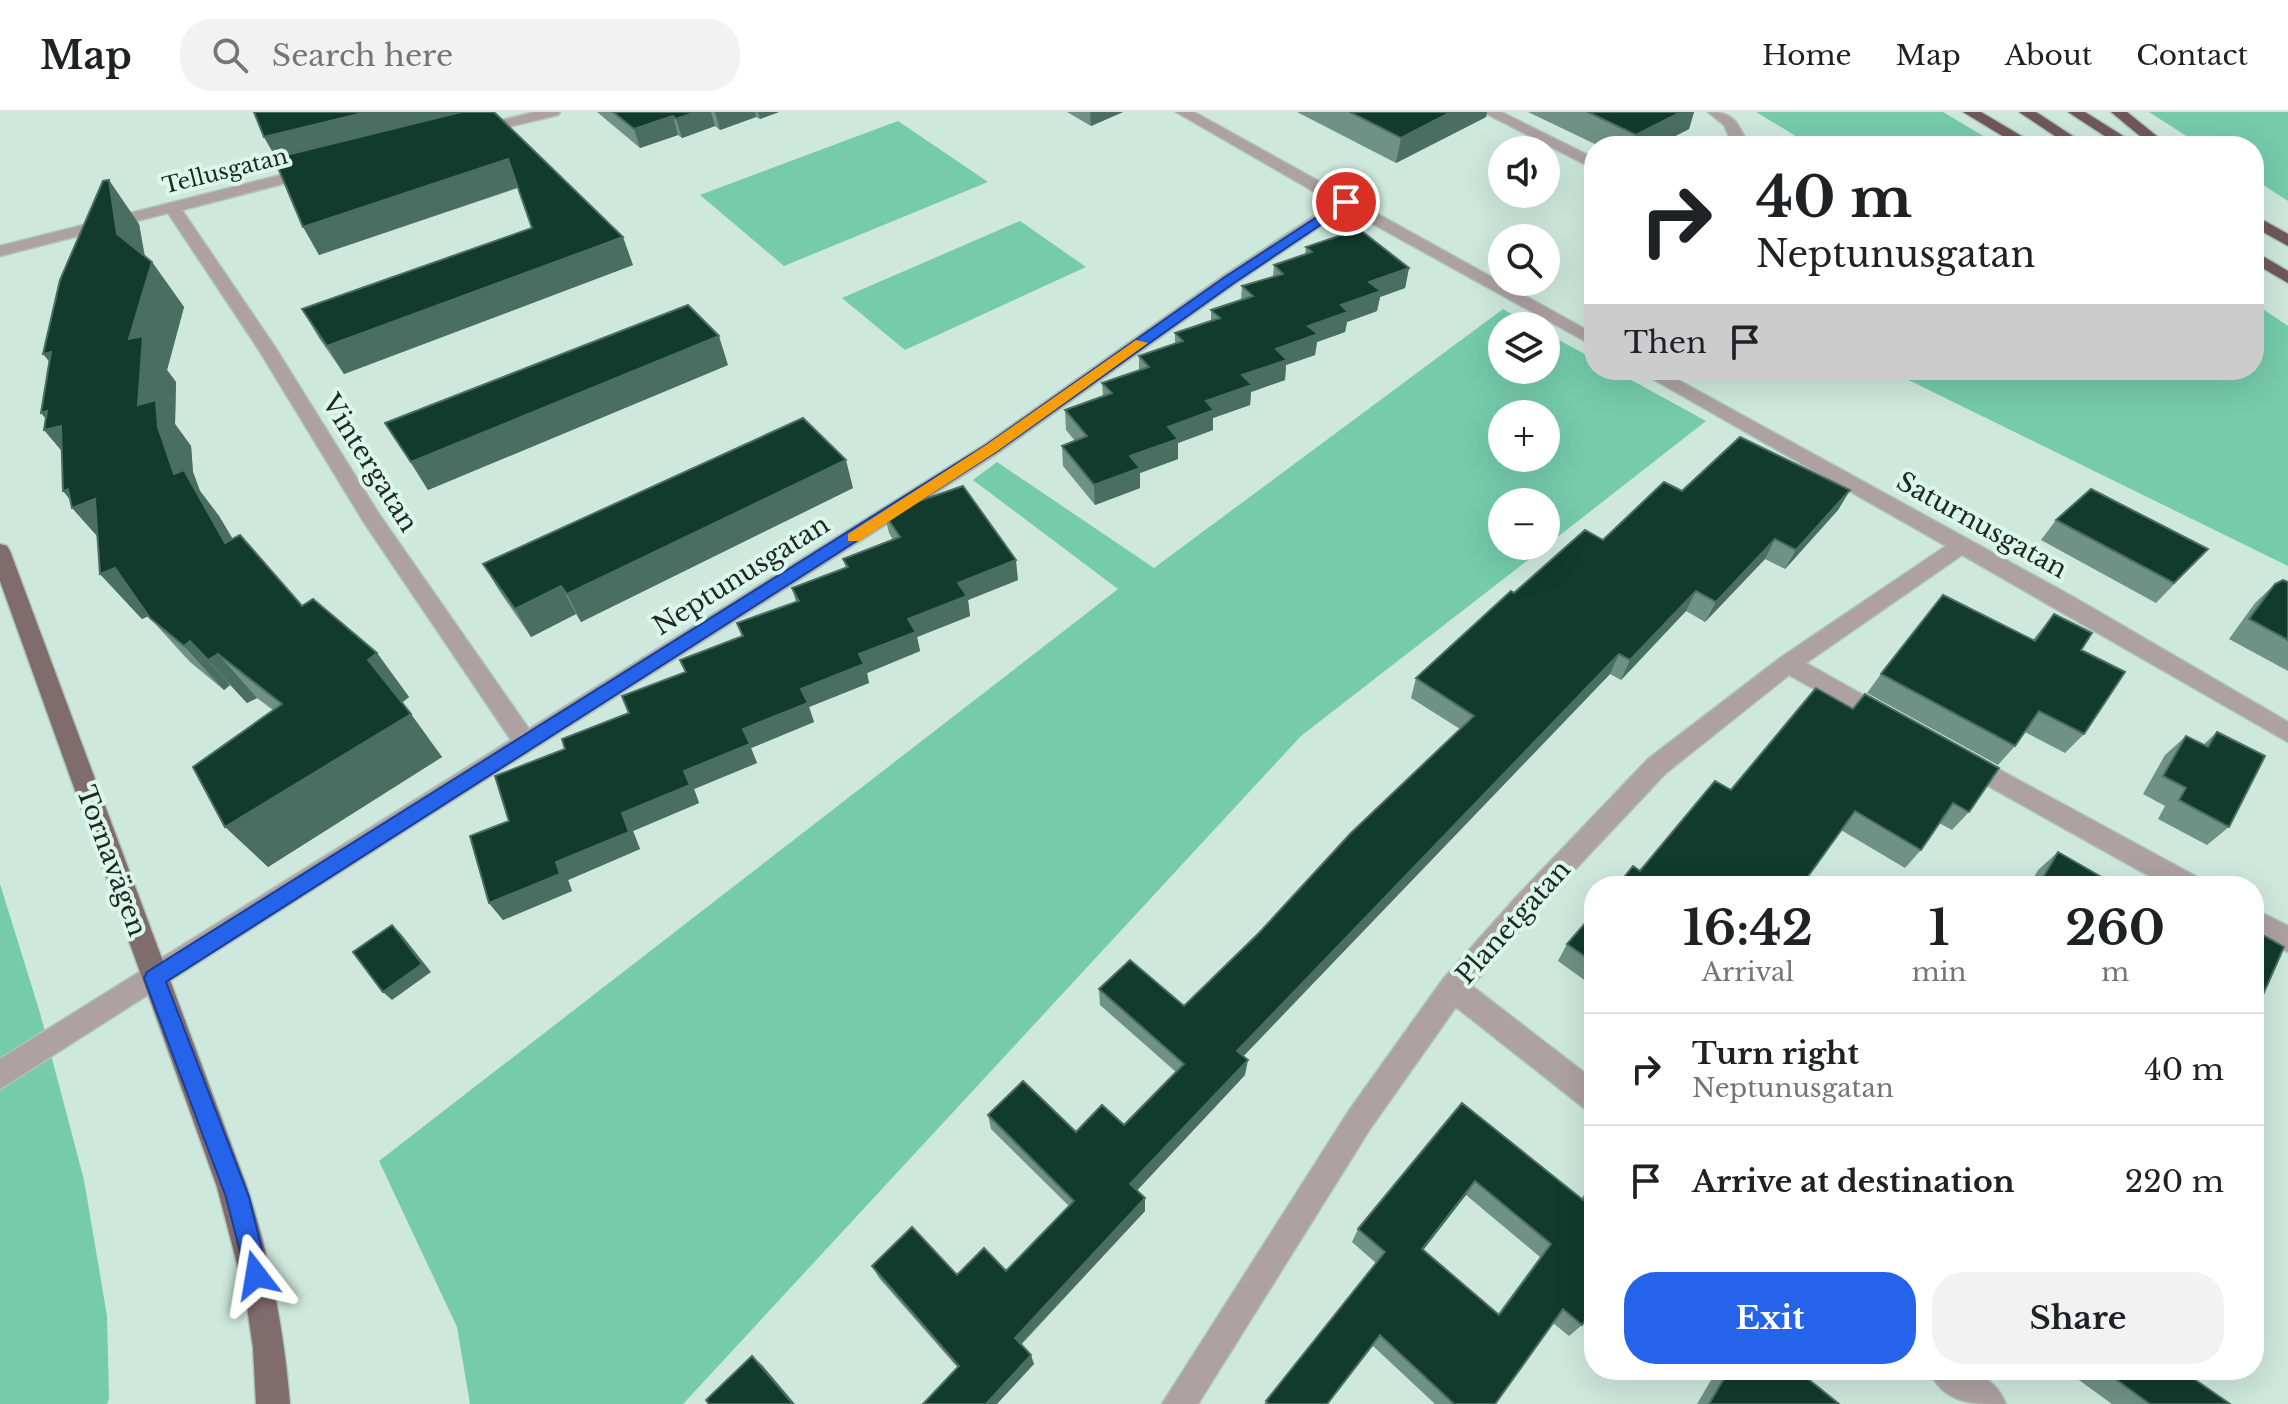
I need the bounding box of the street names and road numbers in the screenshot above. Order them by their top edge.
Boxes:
street label: Tellusgatan [160,142,290,200]
street label: Vintergatan [315,387,425,538]
street label: Saturnusgatan [1891,465,2073,585]
street label: Neptunusgatan [647,508,835,642]
street label: Tornavägen [70,782,154,941]
street label: Planetgatan [1449,853,1577,990]

